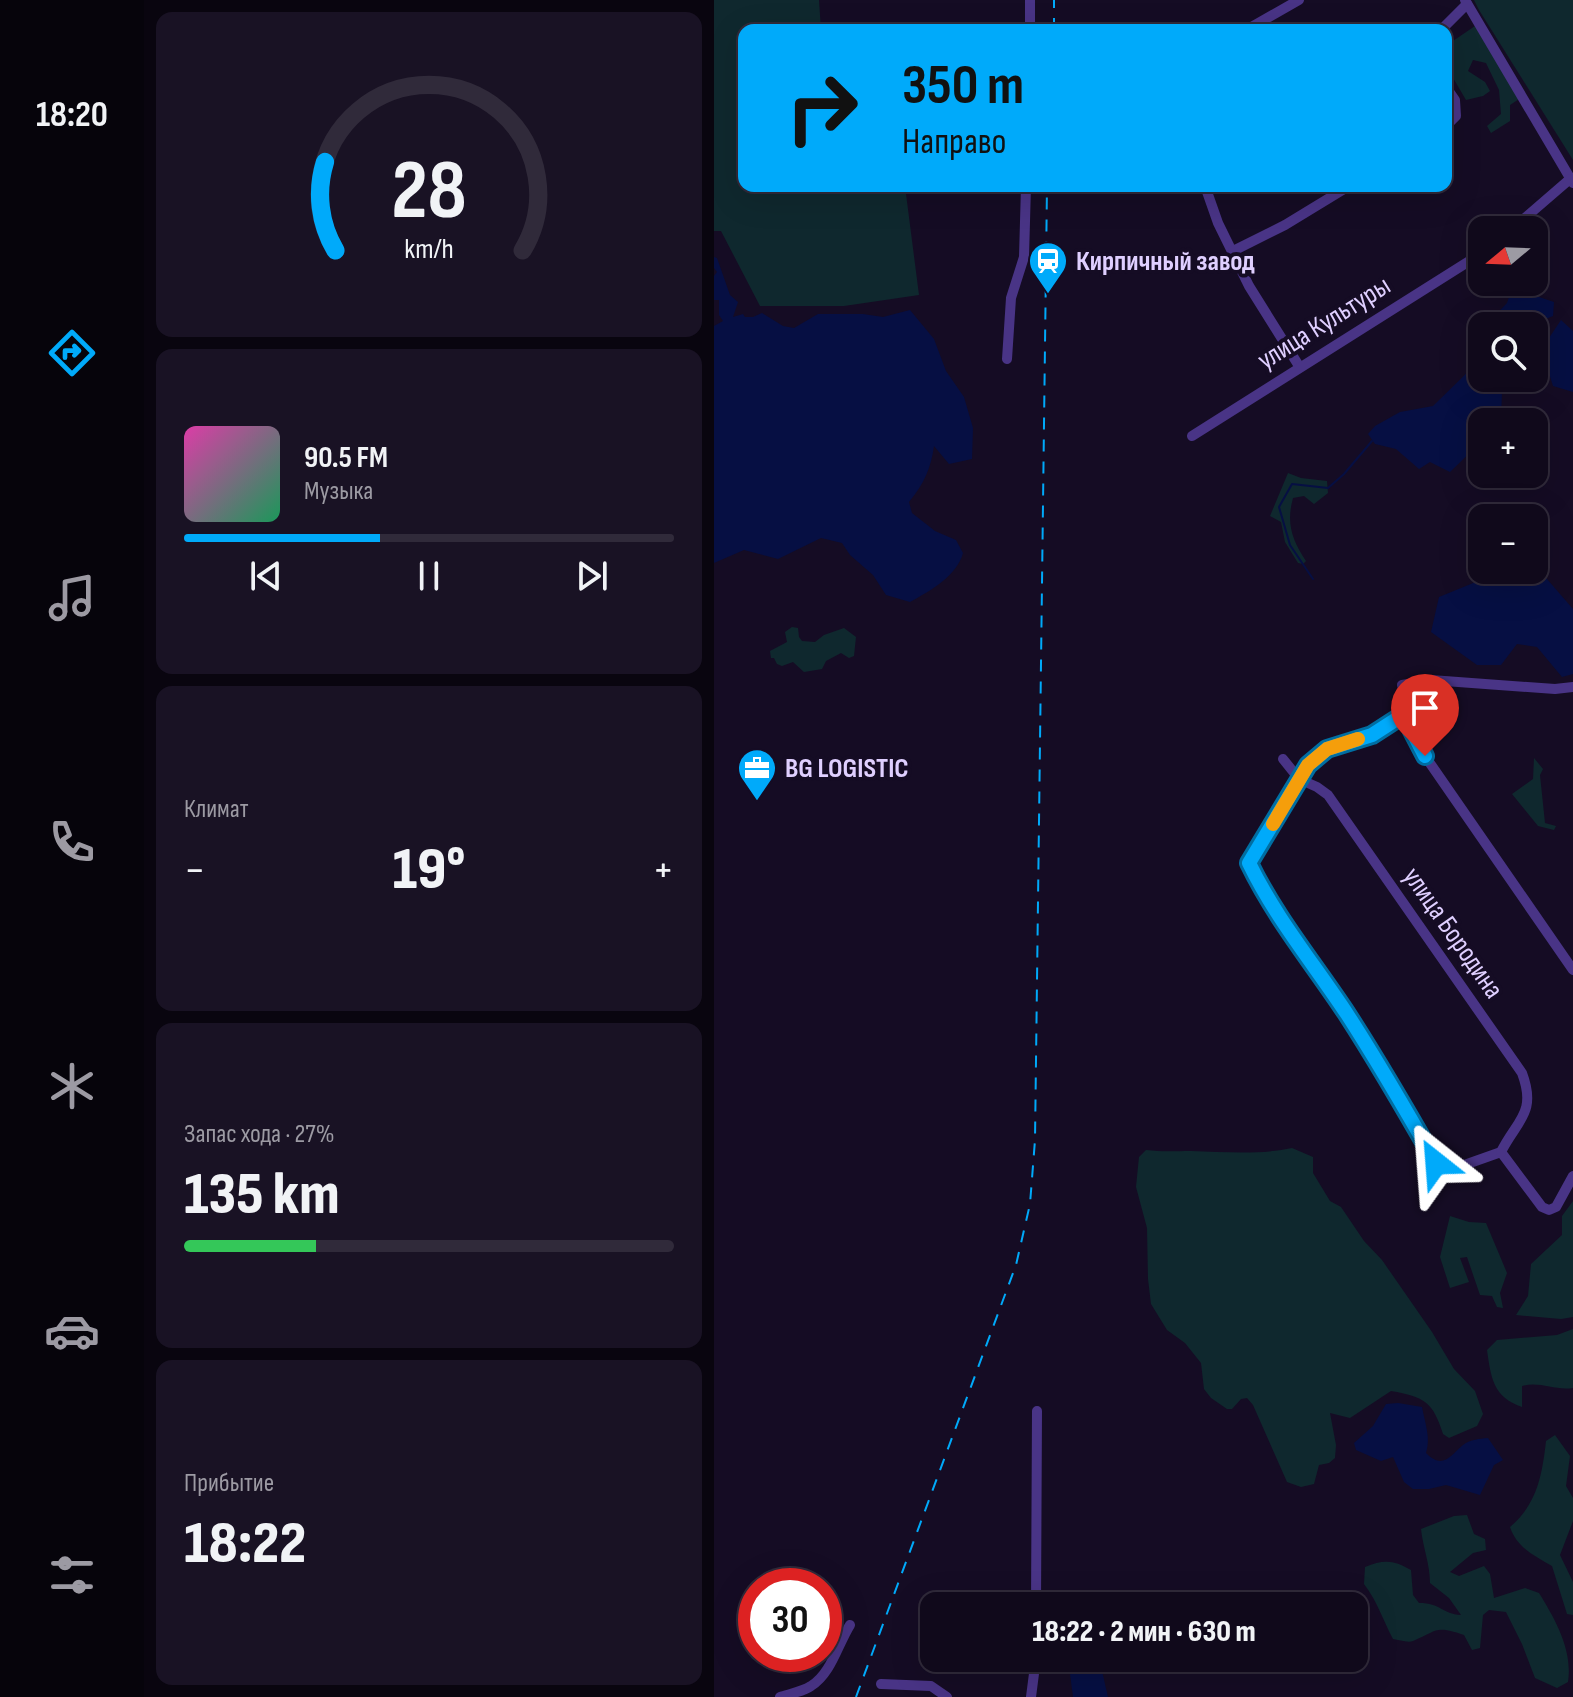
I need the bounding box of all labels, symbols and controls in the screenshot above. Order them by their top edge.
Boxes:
text: 350 m [902,53,1024,120]
icon: right [770,56,874,160]
text: 18:20 [36,94,108,137]
text: Направо [902,121,1006,164]
text: 28 [391,141,467,241]
north arrow [1468,216,1548,296]
map controls [1468,216,1548,584]
text: km/h [404,232,454,267]
station icon: Кирпичный завод [1027,240,1069,295]
place label: Кирпичный завод [1076,245,1255,278]
street label: улица Культуры [1251,269,1397,377]
button: search [1468,312,1548,392]
icon: directions [44,325,100,381]
button: + [1468,408,1548,488]
text: 90.5 FM [304,440,388,476]
text: Музыка [304,476,373,507]
button: − [1468,504,1548,584]
icon: previous [244,554,288,598]
icon: pause [407,554,451,598]
icon: next [570,554,614,598]
icon: music [44,570,100,626]
pin [1391,674,1459,756]
icon: arrive [1403,686,1447,730]
office icon: BG LOGISTIC [736,747,778,802]
place label: BG LOGISTIC [785,752,909,785]
text: Климат [184,794,248,825]
icon: phone [44,814,100,870]
text: 19° [392,834,466,906]
text: − [184,844,206,897]
text: + [652,844,674,897]
street label: улица Бородина [1396,861,1510,1005]
icon: climate [44,1058,100,1114]
text: Запас хода · 27% [184,1119,335,1150]
position arrow [1394,1121,1478,1205]
text: 135 km [184,1159,340,1231]
icon: car [44,1303,100,1359]
text: Прибытие [184,1468,274,1499]
text: 18:22 [184,1508,306,1580]
icon: filters [44,1547,100,1603]
speed limit sign: 30 [738,1568,842,1672]
text: 18:22 · 2 мин · 630 m [1032,1614,1256,1650]

